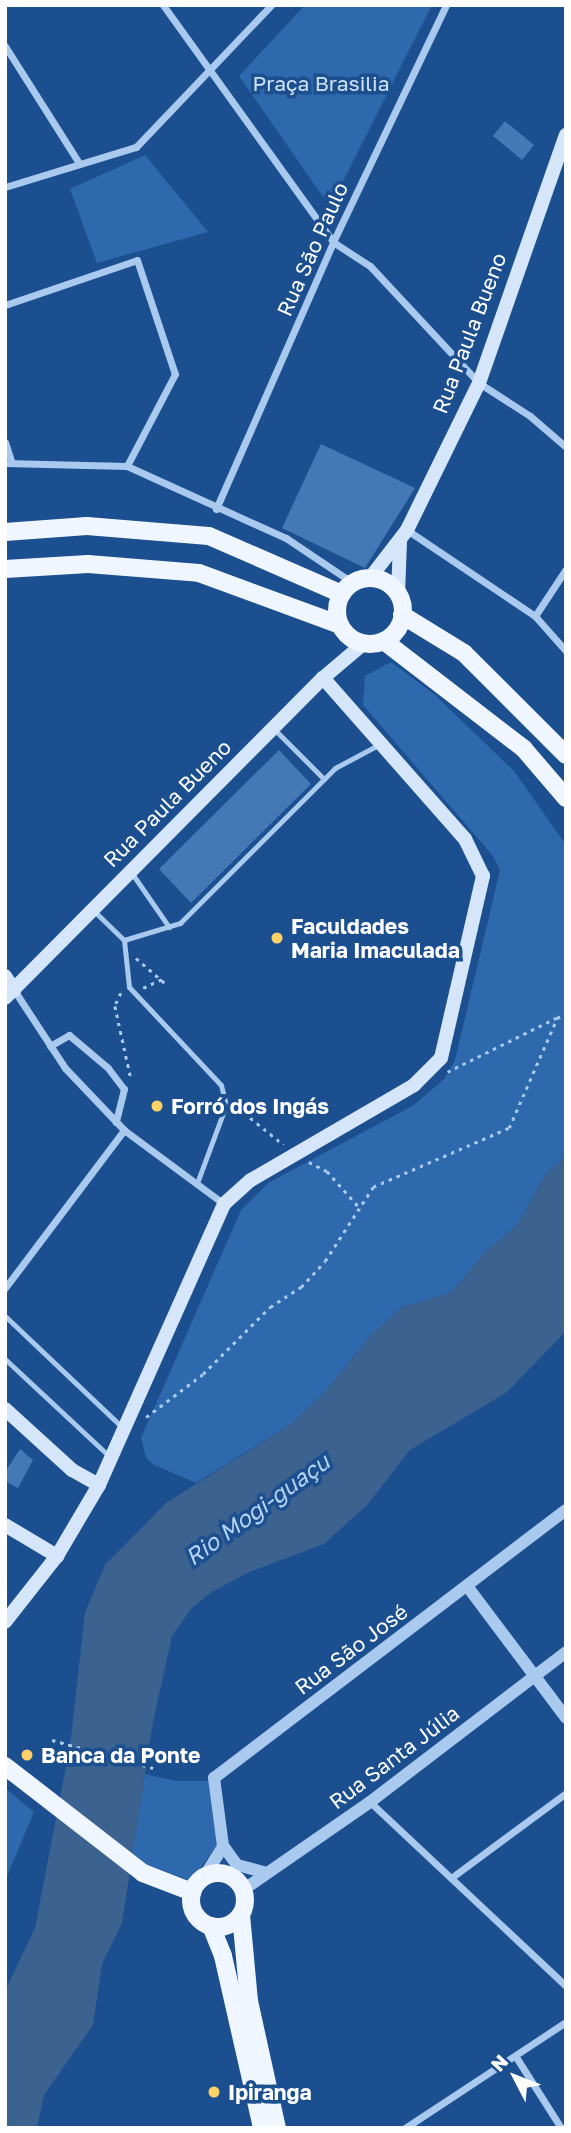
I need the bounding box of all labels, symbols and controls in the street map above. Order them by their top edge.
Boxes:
park label: Praça Brasilia [252,70,390,96]
street label: Rua São Paulo [271,178,353,320]
street label: Rua Paula Bueno [427,249,511,417]
street label: Rua Paula Bueno [98,734,236,872]
place label: Faculdades Maria Imaculada [291,913,460,963]
marker: Faculdades Maria Imaculada [269,930,285,946]
place label: Forró dos Ingás [171,1093,329,1119]
marker: Forró dos Ingás [149,1098,165,1114]
water label: Rio Mogi-guaçu [180,1447,334,1571]
street label: Rua São José [290,1598,412,1700]
street label: Rua Santa Júlia [324,1700,464,1814]
place label: Banca da Ponte [41,1742,201,1768]
marker: Banca da Ponte [19,1747,35,1763]
north arrow [480,2042,550,2112]
text: N [486,2050,512,2076]
place label: Ipiranga [228,2079,312,2105]
marker: Ipiranga [206,2084,222,2100]

